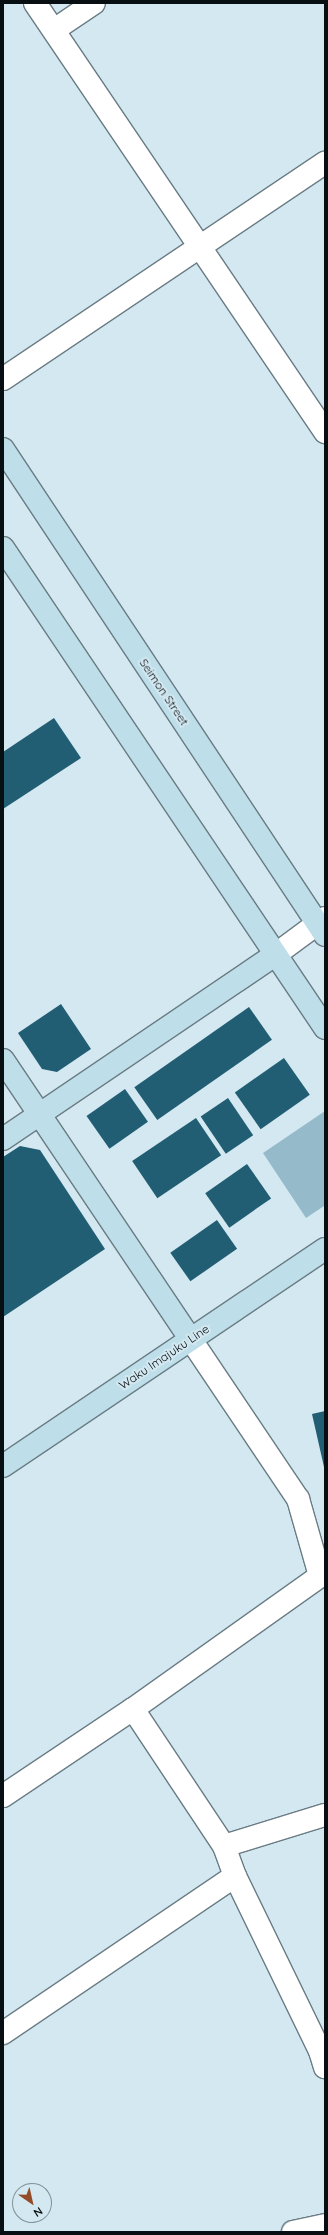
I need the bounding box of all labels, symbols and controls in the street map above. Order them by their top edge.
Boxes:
street label: Seimon Street [136,656,192,728]
street label: Waku Imajuku Line [116,1321,212,1393]
north arrow [12,2183,52,2223]
text: N [31,2204,45,2220]

